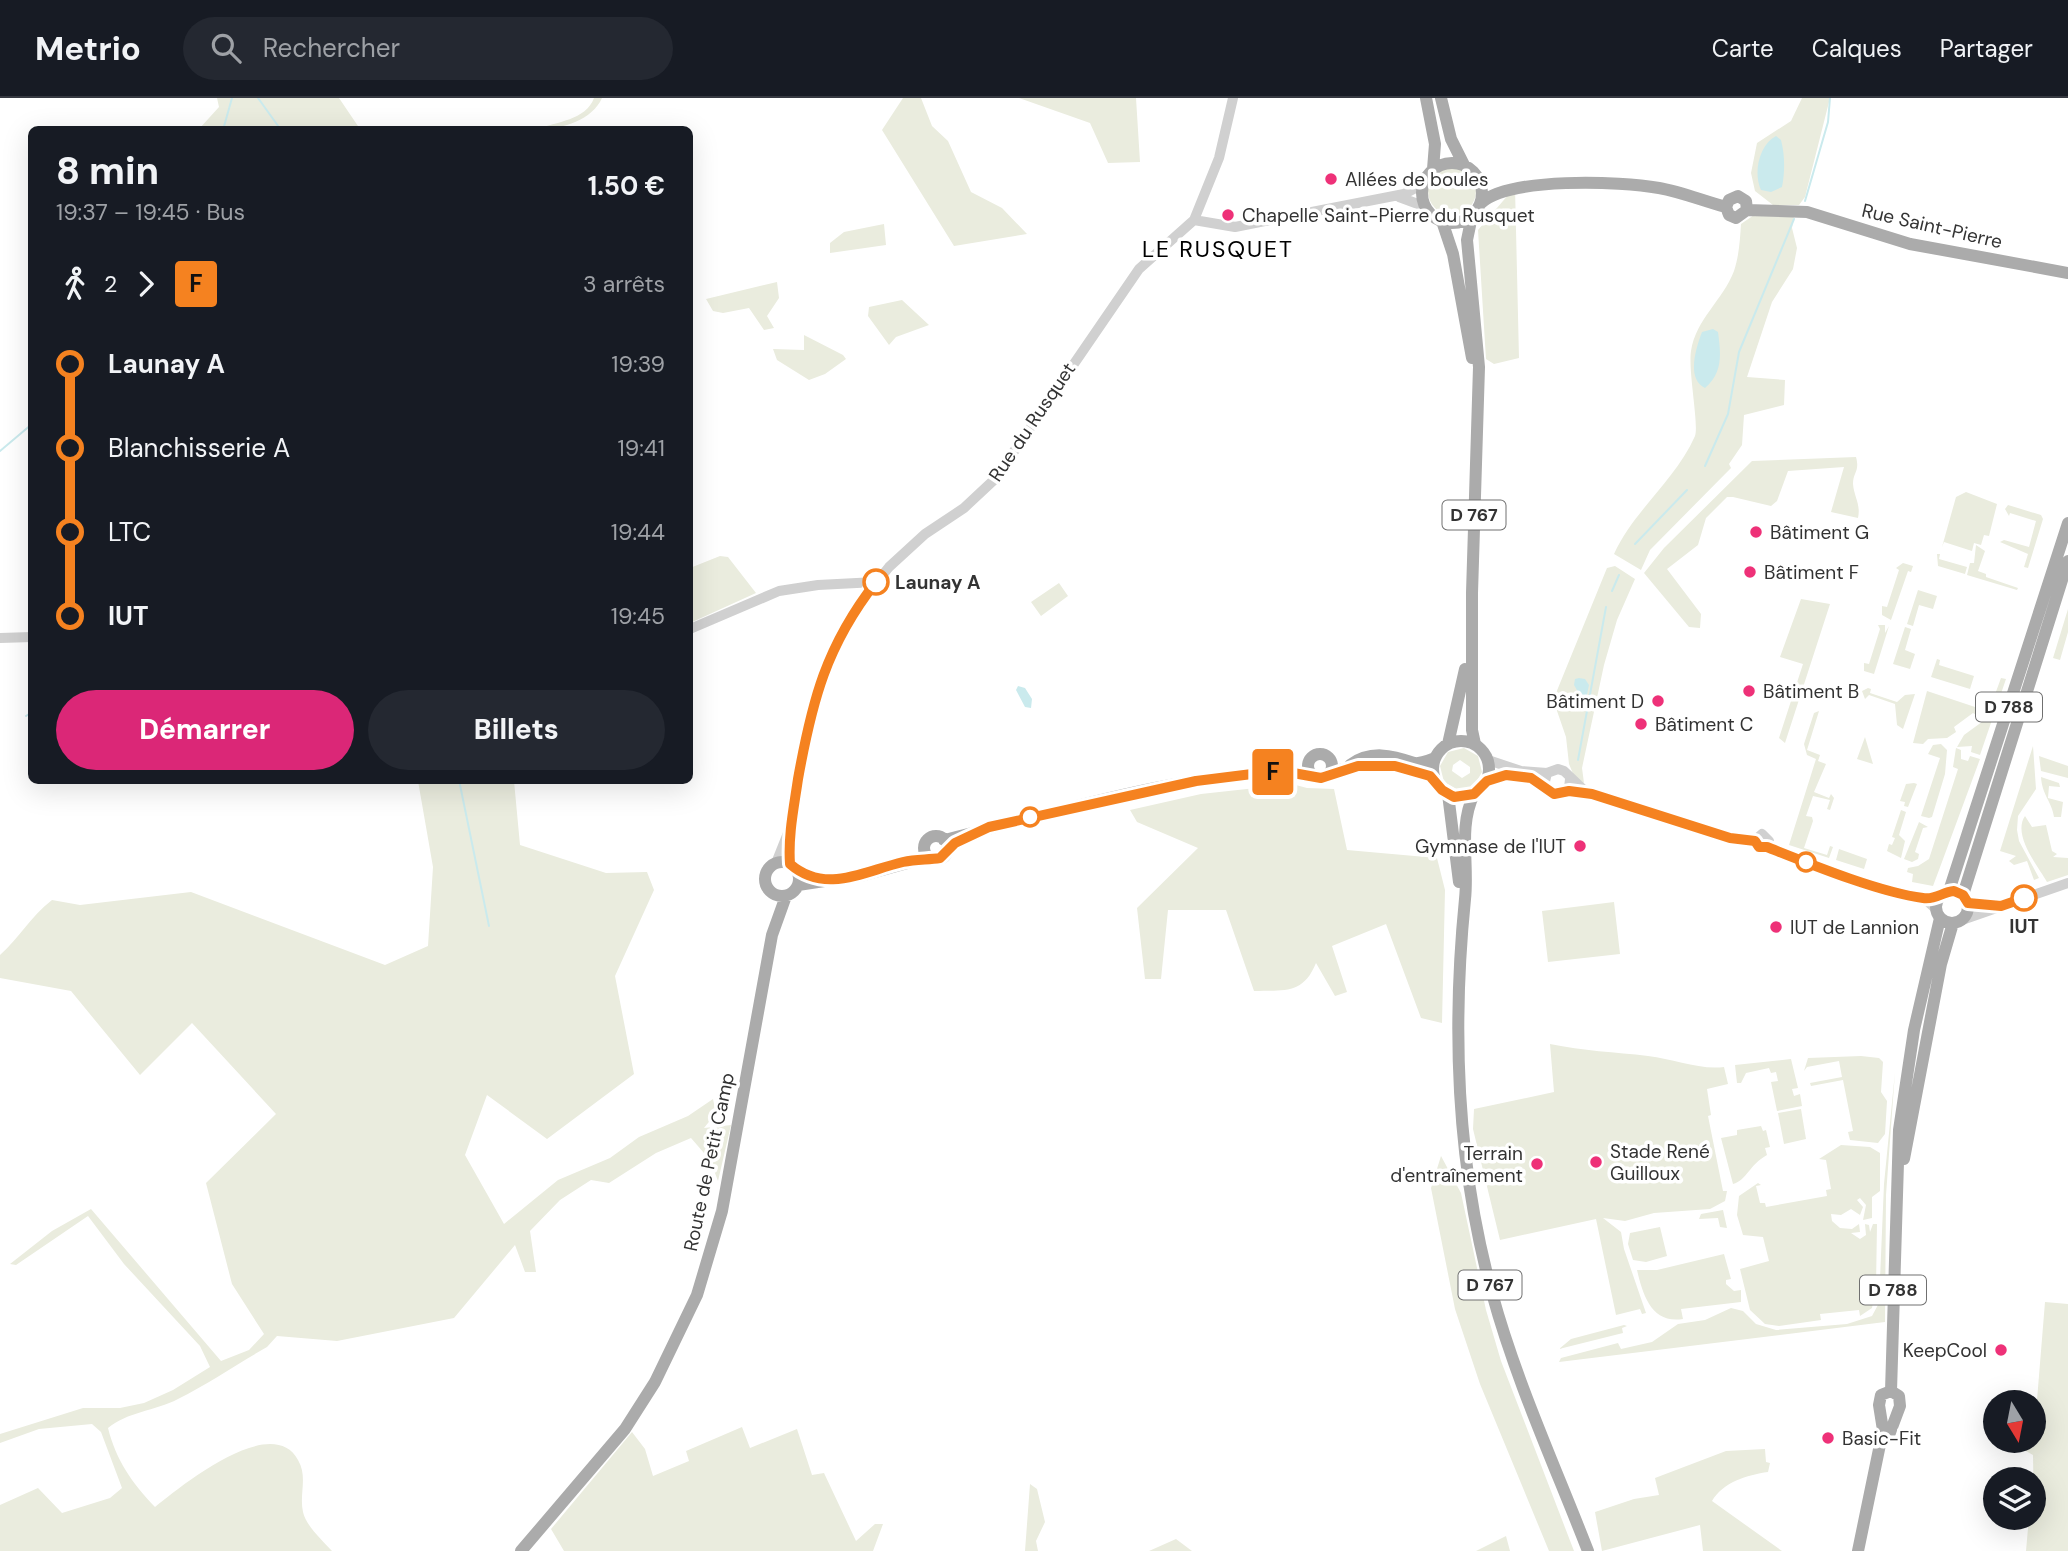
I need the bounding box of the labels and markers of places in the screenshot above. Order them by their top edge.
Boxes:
place label: Allées de boules [1345,167,1489,192]
marker: Allées de boules [1323,171,1339,187]
place label: Chapelle Saint-Pierre du Rusquet [1242,203,1535,228]
marker: Chapelle Saint-Pierre du Rusquet [1220,207,1236,223]
place label: Bâtiment G [1770,520,1869,545]
marker: Bâtiment G [1748,524,1764,540]
place label: Bâtiment F [1764,560,1859,585]
marker: Bâtiment F [1742,564,1758,580]
marker: Launay A [863,569,889,595]
place label: Launay A [895,570,981,595]
place label: Bâtiment B [1763,679,1859,704]
marker: Bâtiment B [1741,683,1757,699]
place label: Bâtiment D [1546,689,1644,714]
marker: Bâtiment D [1650,693,1666,709]
place label: Bâtiment C [1655,712,1753,737]
marker: Bâtiment C [1633,716,1649,732]
unlabelled marker [1020,807,1040,827]
place label: Gymnase de l'IUT [1415,834,1566,859]
marker: Gymnase de l'IUT [1572,838,1588,854]
unlabelled marker [1796,852,1816,872]
marker: IUT [2011,885,2037,911]
place label: IUT [2009,914,2039,939]
place label: IUT de Lannion [1790,915,1919,940]
marker: IUT de Lannion [1768,919,1784,935]
place label: Stade René Guilloux [1610,1139,1710,1186]
place label: Terrain d'entraînement [1390,1141,1523,1188]
marker: Stade René Guilloux [1588,1154,1604,1170]
marker: Terrain d'entraînement [1529,1156,1545,1172]
place label: KeepCool [1903,1338,1987,1363]
marker: KeepCool [1993,1342,2009,1358]
place label: Basic-Fit [1842,1426,1921,1451]
marker: Basic-Fit [1820,1430,1836,1446]

